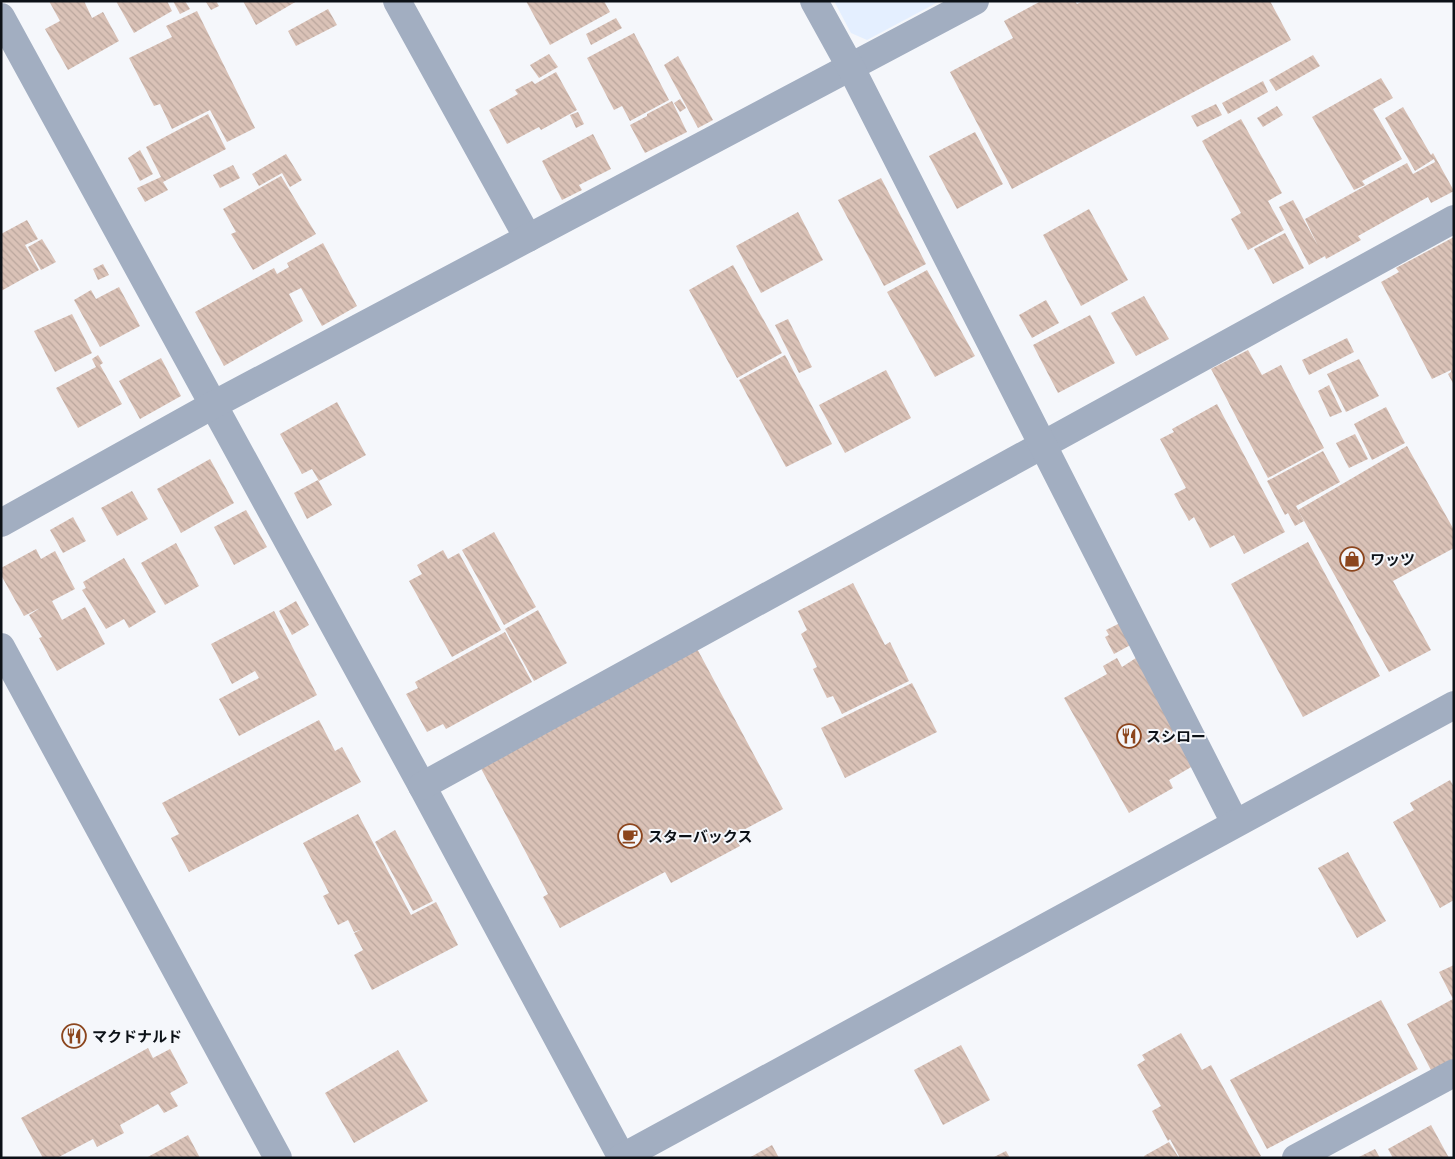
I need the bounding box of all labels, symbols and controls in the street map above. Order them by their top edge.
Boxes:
shop icon: ワッツ [1339,546,1365,572]
place label: ワッツ [1370,550,1415,569]
restaurant icon: スシロー [1116,723,1142,749]
place label: スシロー [1146,727,1206,746]
cafe icon: スターバックス [617,823,643,849]
place label: スターバックス [648,827,752,846]
restaurant icon: マクドナルド [61,1023,87,1049]
place label: マクドナルド [92,1027,182,1046]

